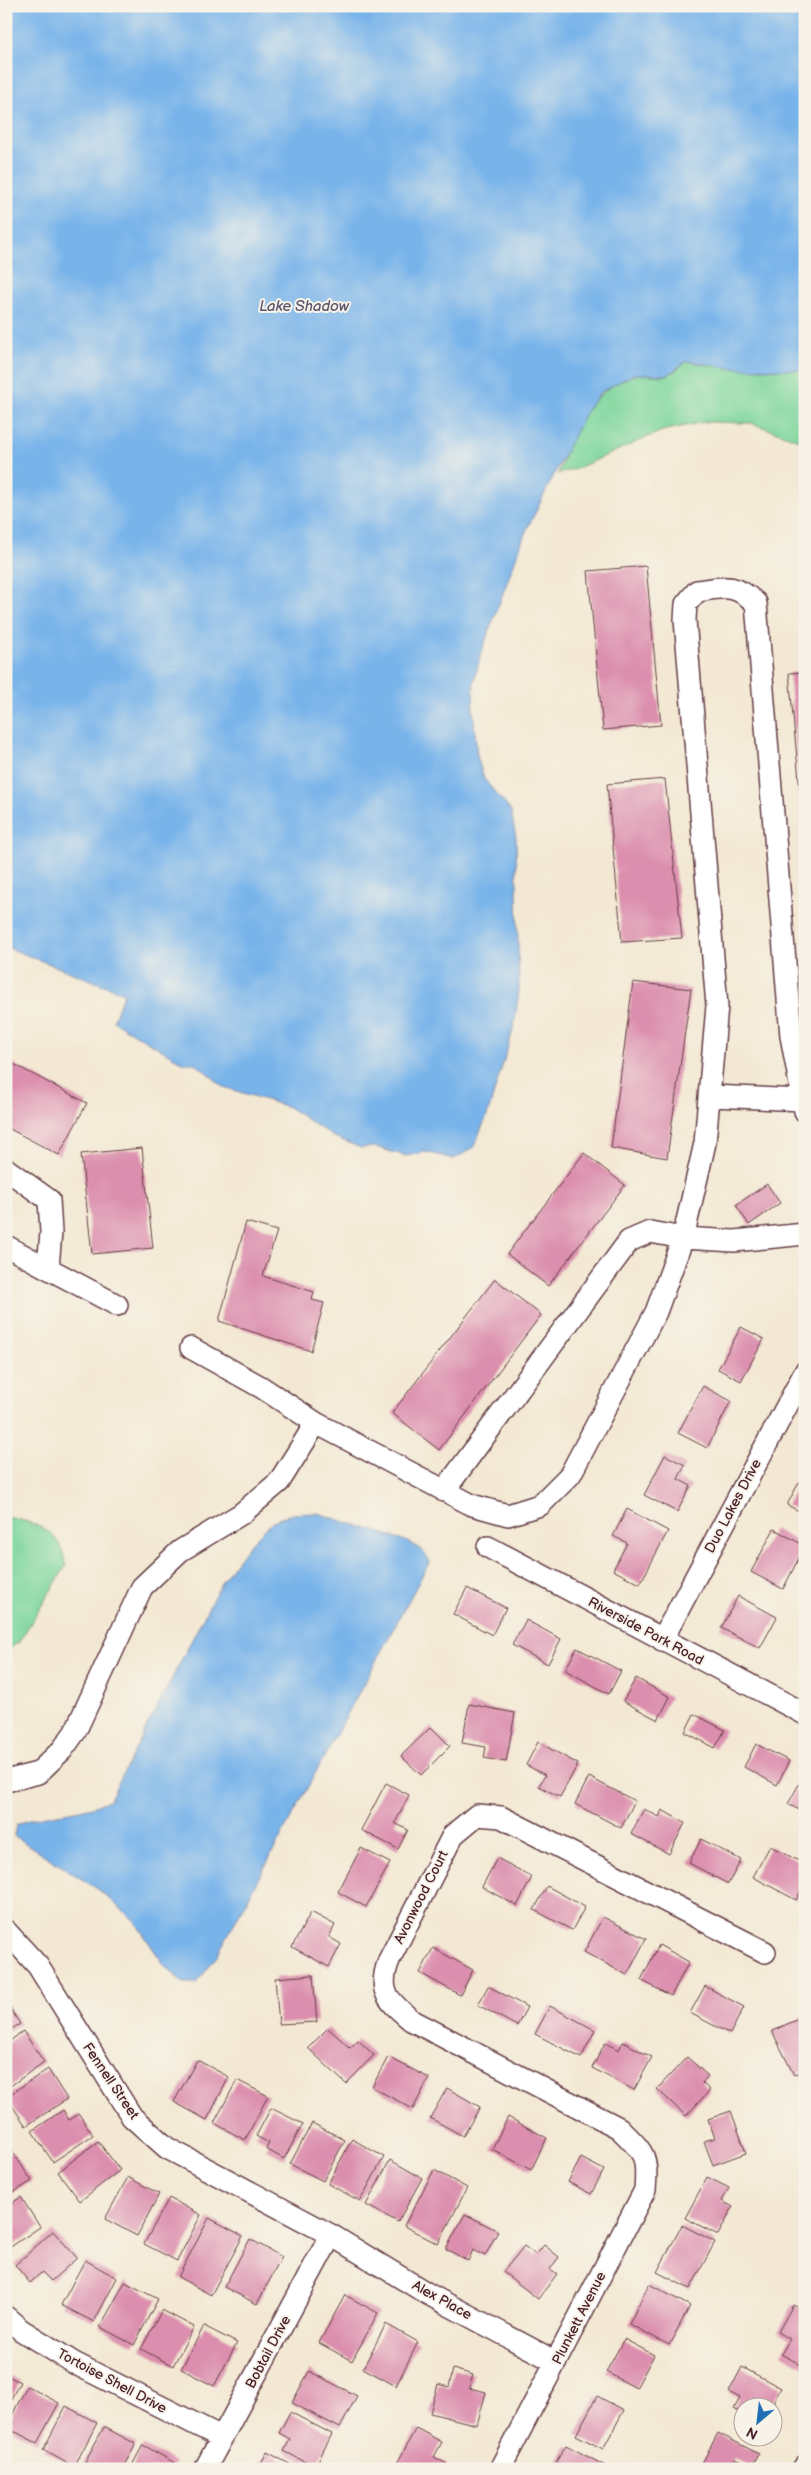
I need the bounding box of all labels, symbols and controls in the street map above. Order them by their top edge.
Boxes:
water label: Lake Shadow [259,297,350,316]
street label: Duo Lakes Drive [701,1456,765,1556]
street label: Riverside Park Road [585,1593,707,1669]
street label: Avonwood Court [390,1847,452,1947]
street label: Fennell Street [79,2040,143,2123]
street label: Plunkett Avenue [548,2269,610,2367]
street label: Alex Place [409,2277,475,2323]
street label: Bobtail Drive [242,2313,294,2391]
street label: Tortoise Shell Drive [54,2345,170,2417]
north arrow [734,2398,784,2448]
text: N [743,2423,761,2443]

